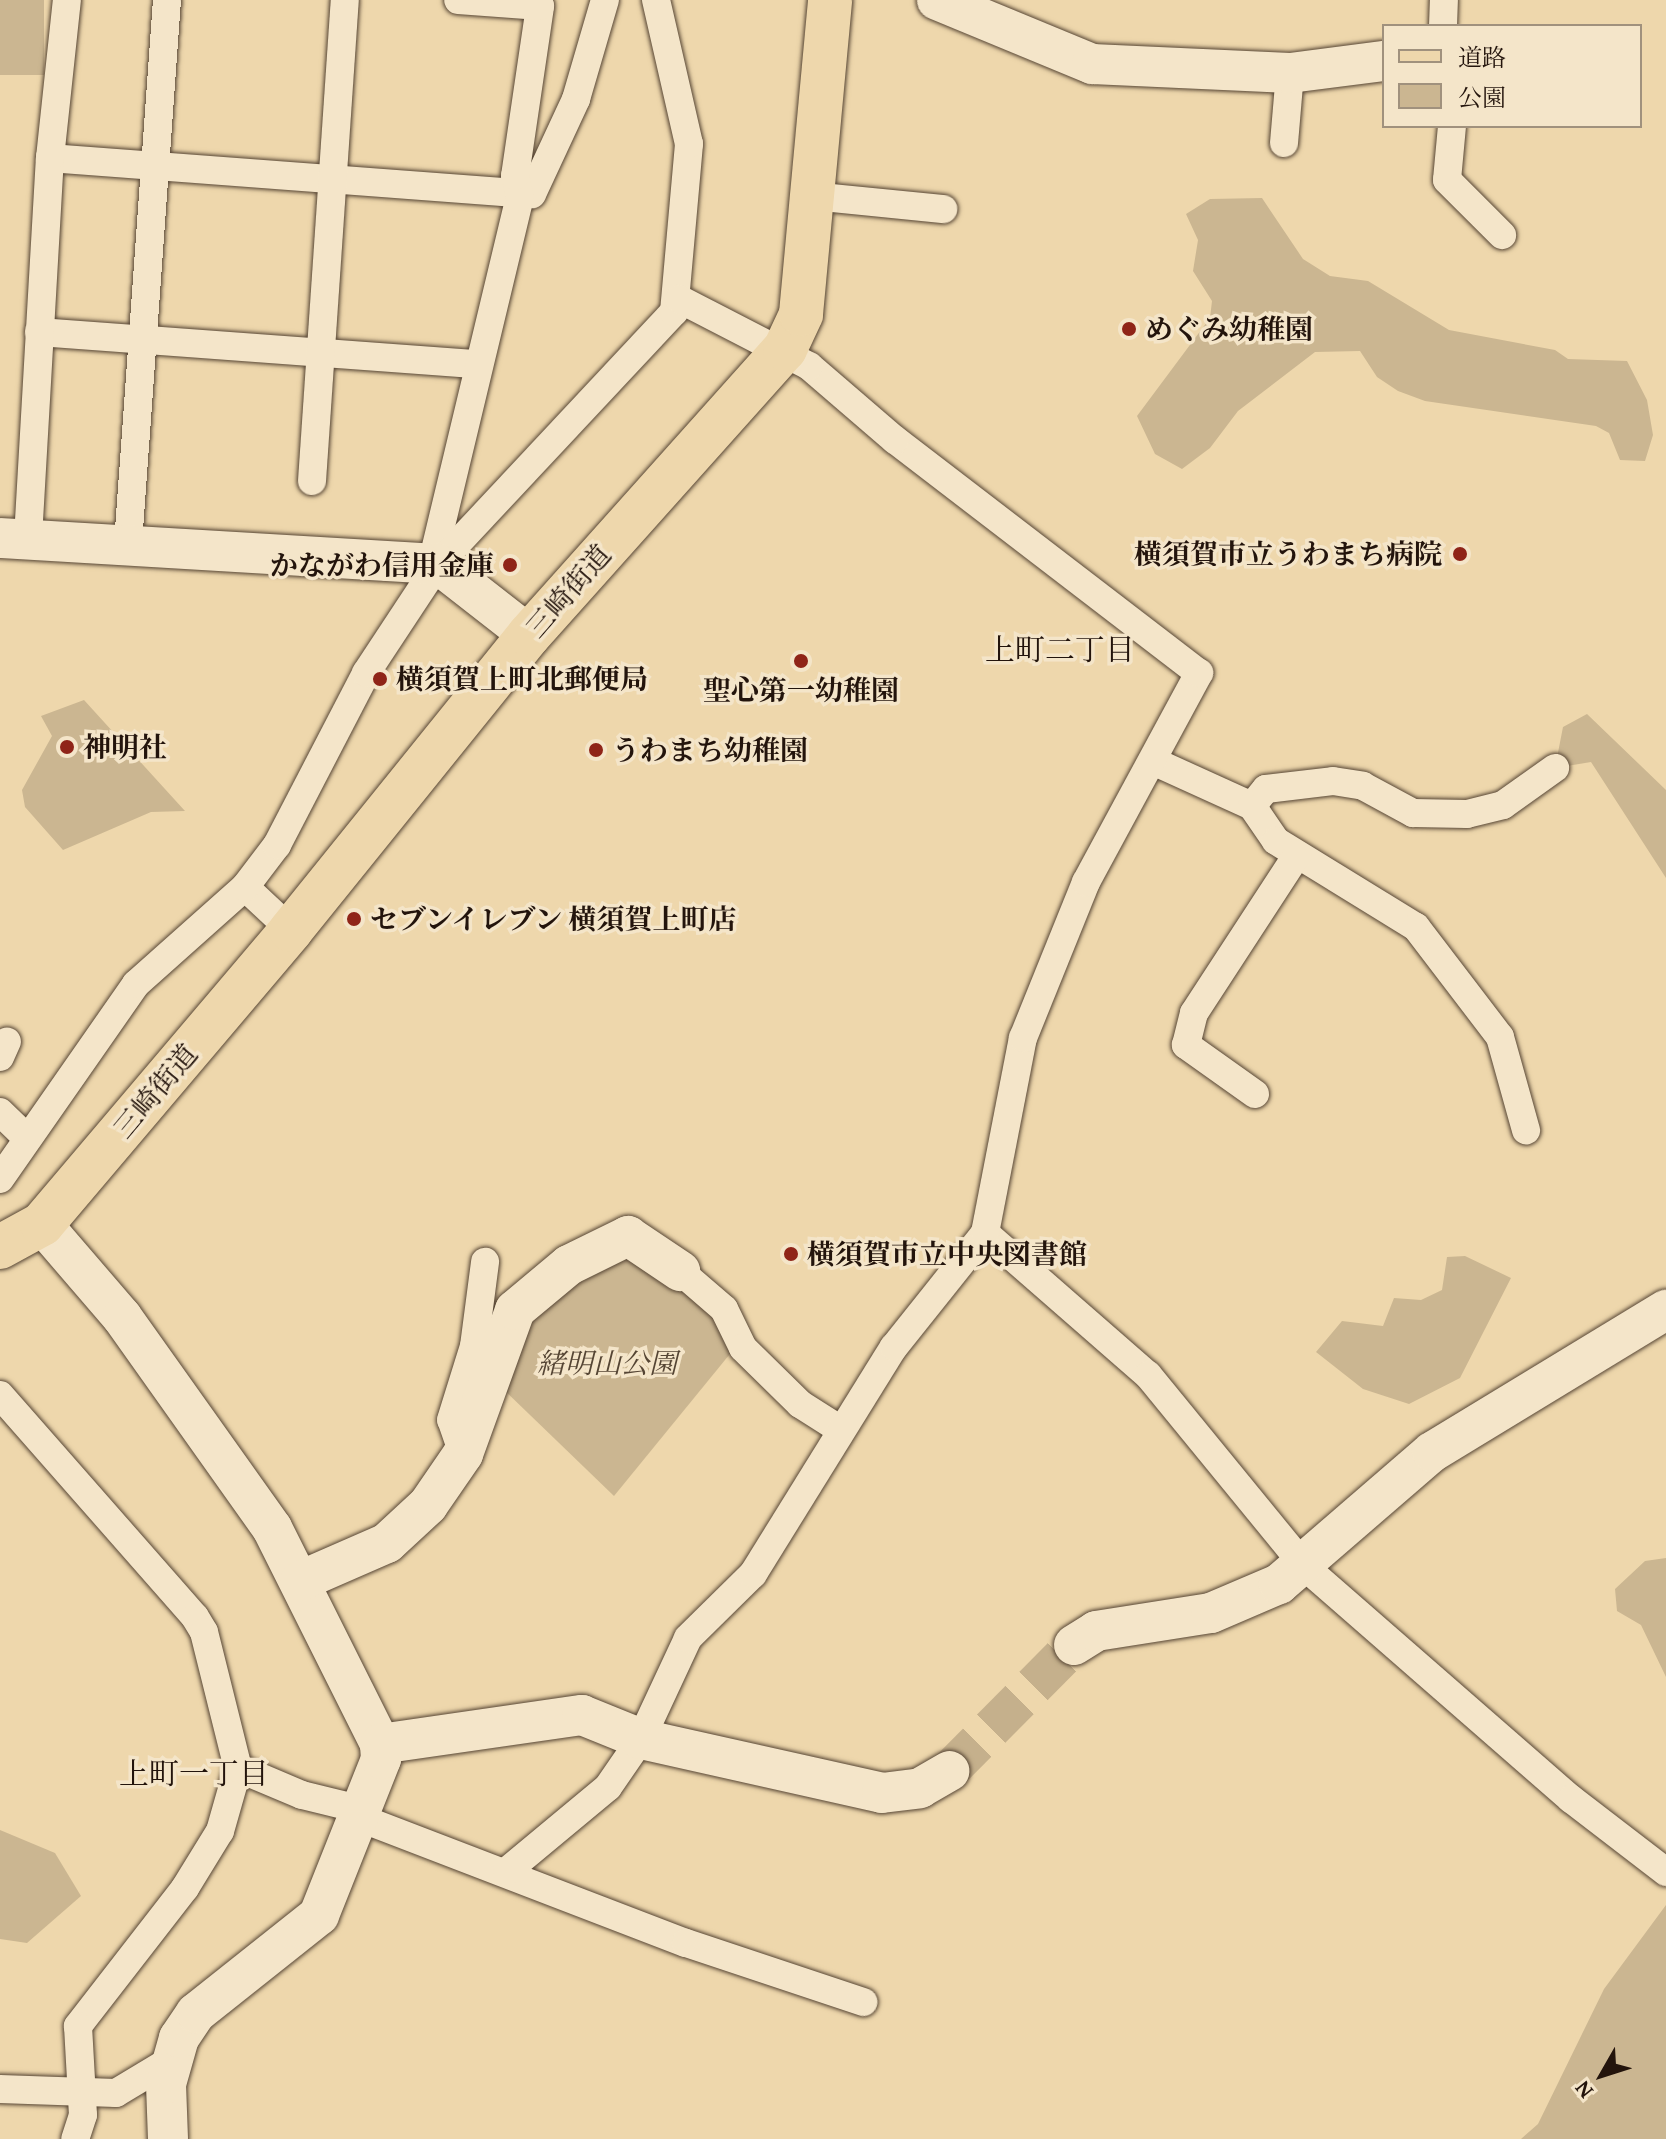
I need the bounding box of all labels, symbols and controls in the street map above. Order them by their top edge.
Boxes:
legend [1382,24,1642,128]
text: 道路 [1458,40,1506,75]
text: 公園 [1458,80,1506,115]
place label: めぐみ幼稚園 [1145,312,1313,346]
marker: めぐみ幼稚園 [1120,320,1138,338]
place label: 横須賀市立うわまち病院 [1134,537,1442,571]
street label: 三崎街道 [519,538,617,644]
marker: 横須賀市立うわまち病院 [1449,543,1471,565]
place label: かながわ信用金庫 [270,548,494,582]
marker: かながわ信用金庫 [501,556,519,574]
district label: 上町二丁目 [985,631,1135,667]
marker: 聖心第一幼稚園 [792,652,810,670]
place label: 横須賀上町北郵便局 [396,662,648,696]
marker: 横須賀上町北郵便局 [371,670,389,688]
place label: 聖心第一幼稚園 [703,673,899,707]
place label: 神明社 [83,730,167,764]
place label: うわまち幼稚園 [612,733,808,767]
marker: 神明社 [58,738,76,756]
marker: うわまち幼稚園 [587,741,605,759]
place label: セブンイレブン 横須賀上町店 [370,902,740,936]
marker: セブンイレブン 横須賀上町店 [345,910,363,928]
street label: 三崎街道 [106,1037,204,1145]
place label: 横須賀市立中央図書館 [807,1237,1087,1271]
marker: 横須賀市立中央図書館 [782,1245,800,1263]
park label: 緒明山公園 [537,1346,677,1380]
district label: 上町一丁目 [119,1755,269,1791]
north arrow [1562,2035,1642,2115]
text: N [1566,2074,1600,2106]

